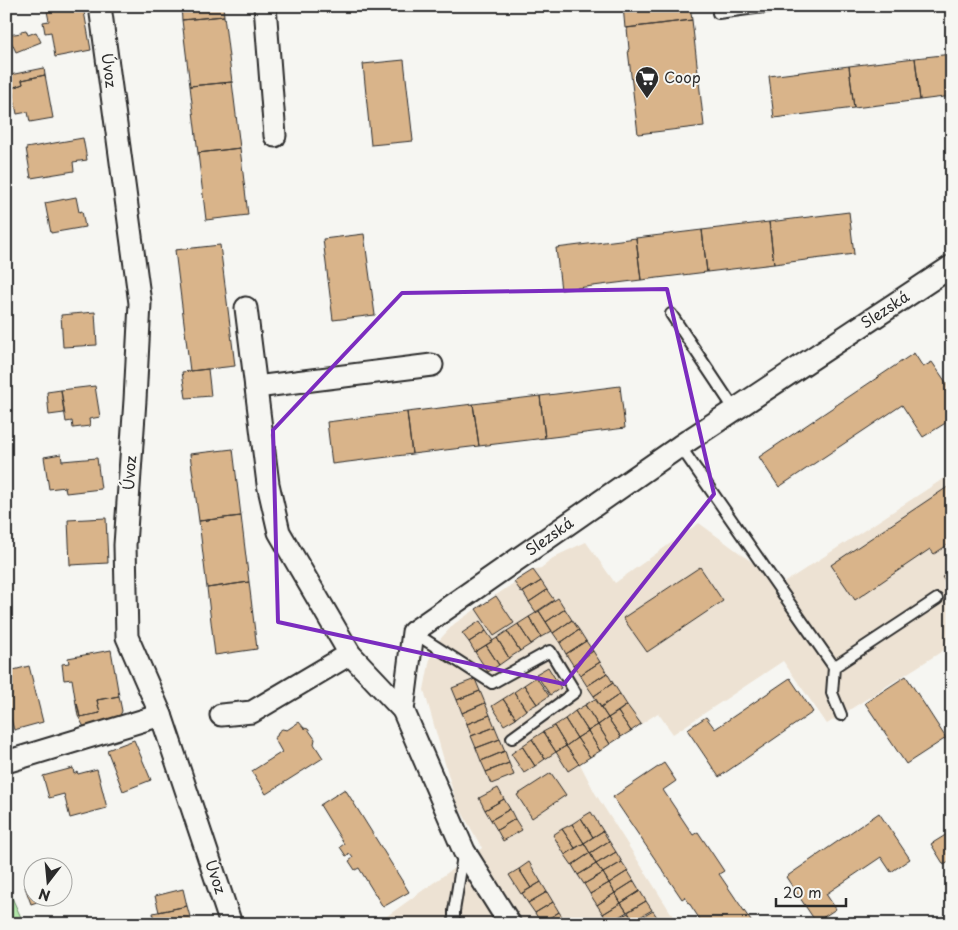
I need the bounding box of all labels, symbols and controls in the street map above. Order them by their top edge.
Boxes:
street label: Úvoz [96,51,124,90]
supermarket icon: Coop [634,65,660,99]
place label: Coop [664,65,701,88]
street label: Slezská [855,284,914,334]
street label: Úvoz [116,454,141,491]
street label: Slezská [520,510,578,561]
street label: Úvoz [200,856,233,897]
north arrow [22,858,72,908]
scale bar [776,875,846,907]
text: 20 m [783,880,822,903]
text: N [36,883,53,907]

